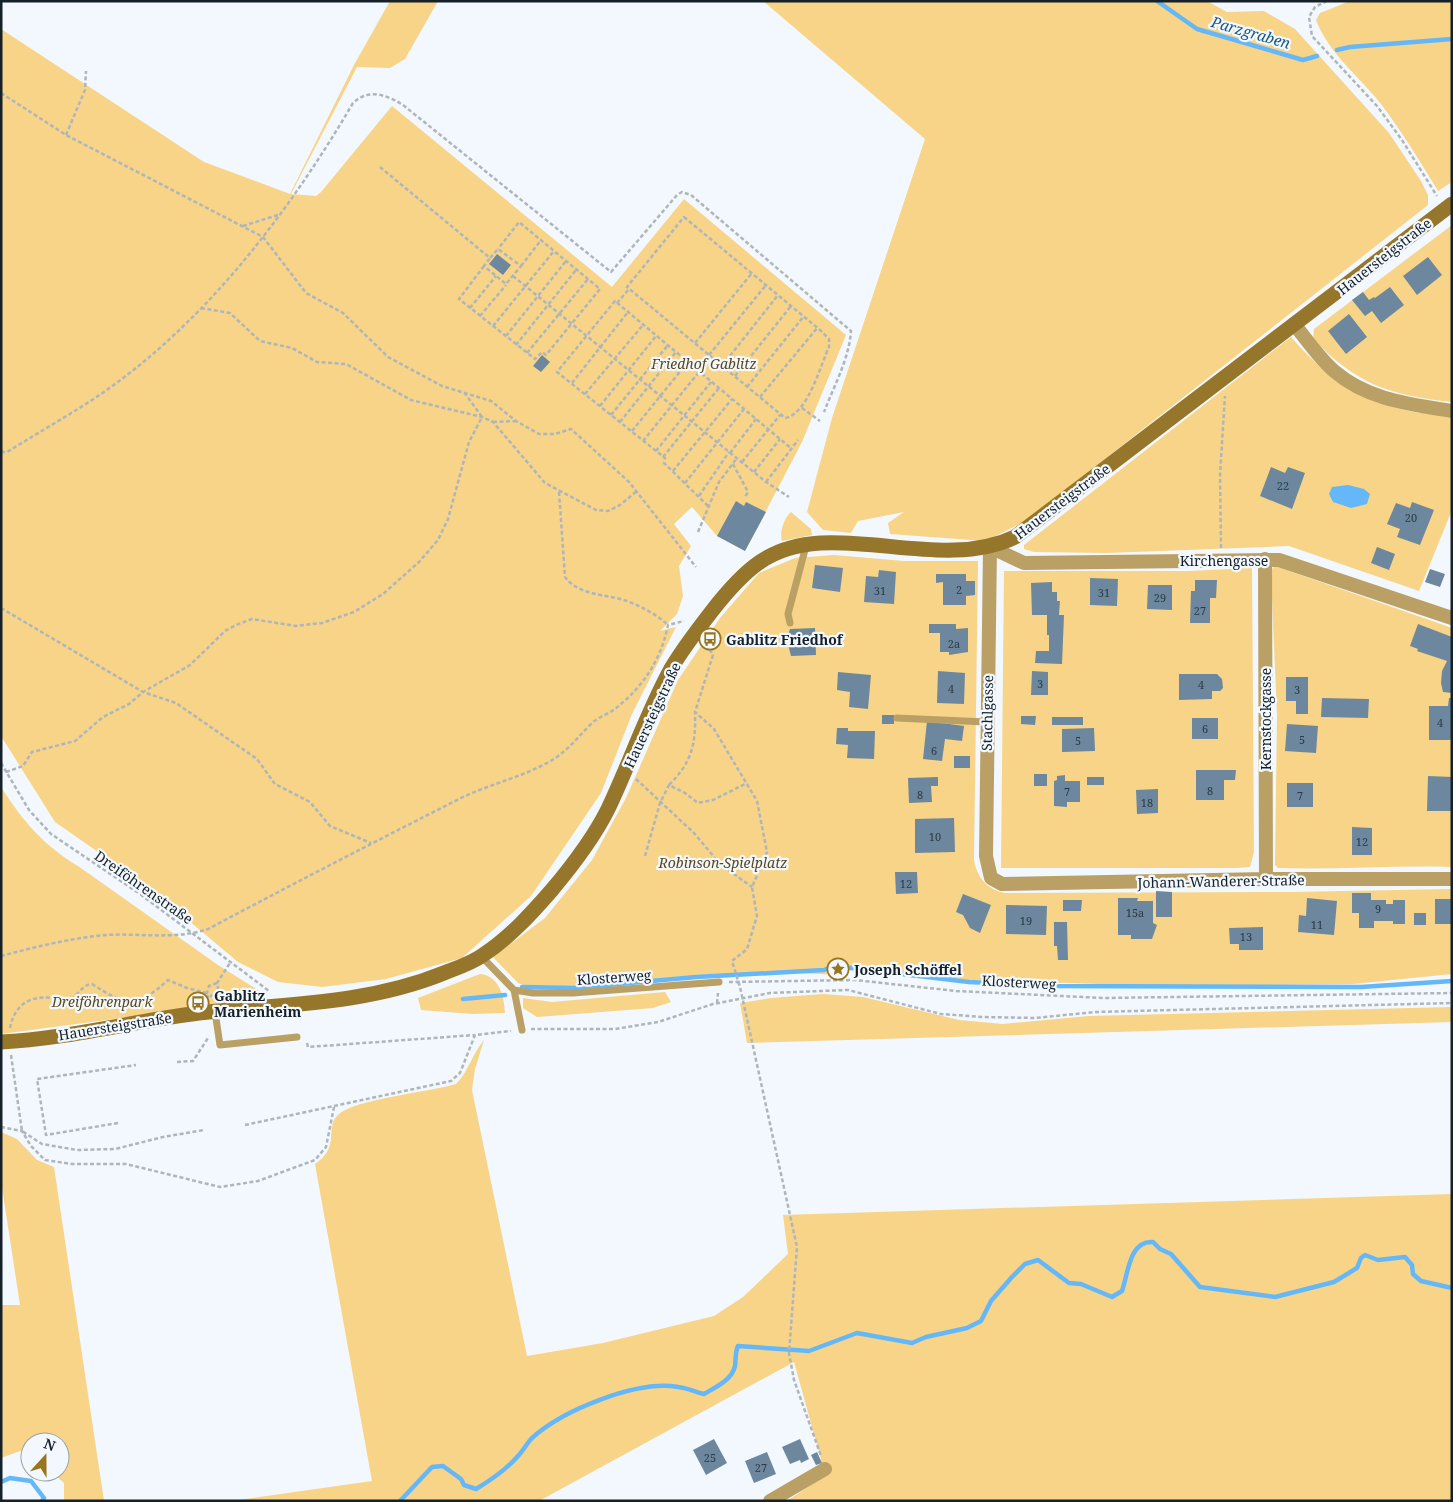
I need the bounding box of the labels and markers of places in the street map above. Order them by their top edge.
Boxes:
bus stop icon: Gablitz Friedhof [698,627,722,651]
place label: Gablitz Friedhof [726,630,844,649]
place icon: Joseph Schöffel [826,957,850,981]
place label: Joseph Schöffel [853,960,962,979]
place label: Gablitz Marienheim [214,986,302,1021]
bus stop icon: Gablitz Marienheim [186,991,210,1015]

